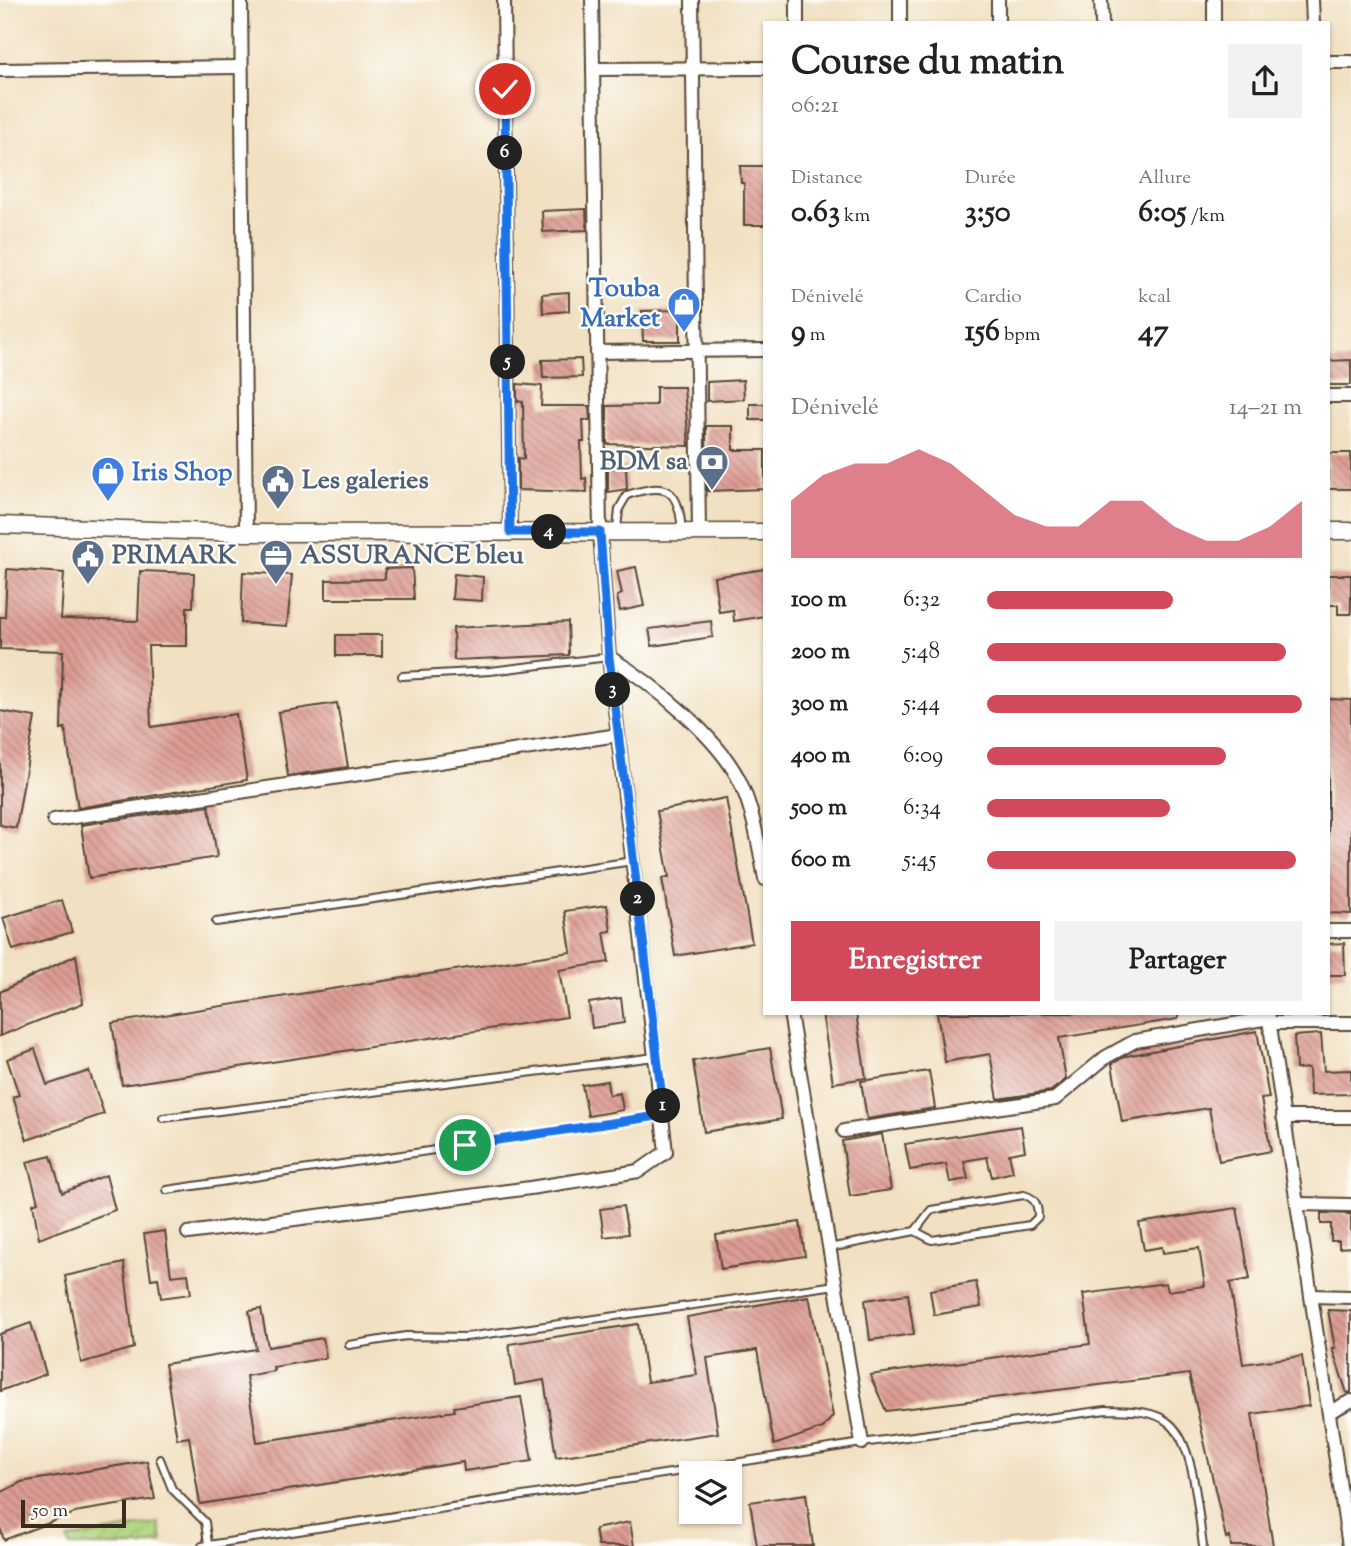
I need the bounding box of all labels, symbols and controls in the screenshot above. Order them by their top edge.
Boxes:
text: Course du matin [791,37,1064,91]
button: share [1228,44,1302,118]
pin [475,59,535,119]
icon: check [486,70,524,108]
text: 06:21 [791,90,839,123]
pin: 6 [488,136,522,170]
text: 6 [500,139,509,166]
text: Distance [791,165,863,192]
text: Durée [965,165,1015,192]
text: Allure [1138,165,1191,192]
text: 0.63 [791,192,840,235]
text: 3:50 [965,192,1011,235]
text: 6:05 [1138,192,1187,235]
text: km [840,203,870,230]
text: /km [1187,203,1225,230]
place label: Touba Market [580,271,660,338]
text: Dénivelé [791,284,864,311]
text: Cardio [965,284,1022,311]
text: kcal [1138,284,1171,311]
shop icon: Touba Market [665,285,703,334]
text: 9 [791,311,806,354]
text: 156 [965,311,1000,354]
text: 47 [1138,311,1168,354]
text: m [806,322,825,349]
text: bpm [1000,322,1041,349]
pin: 5 [490,344,526,380]
text: 5 [504,348,511,375]
text: Dénivelé [791,392,879,425]
text: 14–21 m [1229,392,1302,425]
bank icon: BDM sa [693,443,731,492]
place label: BDM sa [600,444,688,481]
shop icon: Iris Shop [89,454,127,503]
place label: Iris Shop [132,455,232,492]
public building icon: Les galeries [259,462,297,511]
place label: Les galeries [302,463,429,500]
pin: 4 [532,514,566,550]
text: 4 [544,518,553,545]
public building icon: PRIMARK [69,537,107,586]
office icon: ASSURANCE bleu [257,537,295,586]
place label: PRIMARK [112,538,237,575]
place label: ASSURANCE bleu [300,538,524,575]
text: 100 m [791,584,847,617]
text: 6:32 [903,584,940,617]
text: 200 m [791,636,850,669]
text: 5:48 [903,636,940,669]
pin: 3 [596,672,630,708]
text: 3 [609,676,616,703]
text: 300 m [791,688,848,721]
text: 5:44 [903,688,940,721]
text: 400 m [791,740,851,773]
text: 6:09 [903,740,943,773]
text: 500 m [791,792,847,825]
text: 6:34 [903,792,941,825]
text: 600 m [791,844,851,877]
text: 5:45 [903,844,936,877]
pin: 2 [620,881,656,916]
text: 2 [633,885,642,912]
button: Enregistrer [791,921,1040,1001]
button: Partager [1054,921,1302,1001]
pin: 1 [646,1088,680,1124]
text: 1 [659,1092,666,1119]
pin [435,1115,495,1175]
icon: arrive [446,1126,484,1164]
map controls [679,1461,742,1524]
button: layers [679,1461,742,1524]
scale bar [21,1497,126,1529]
text: 50 m [32,1498,68,1525]

